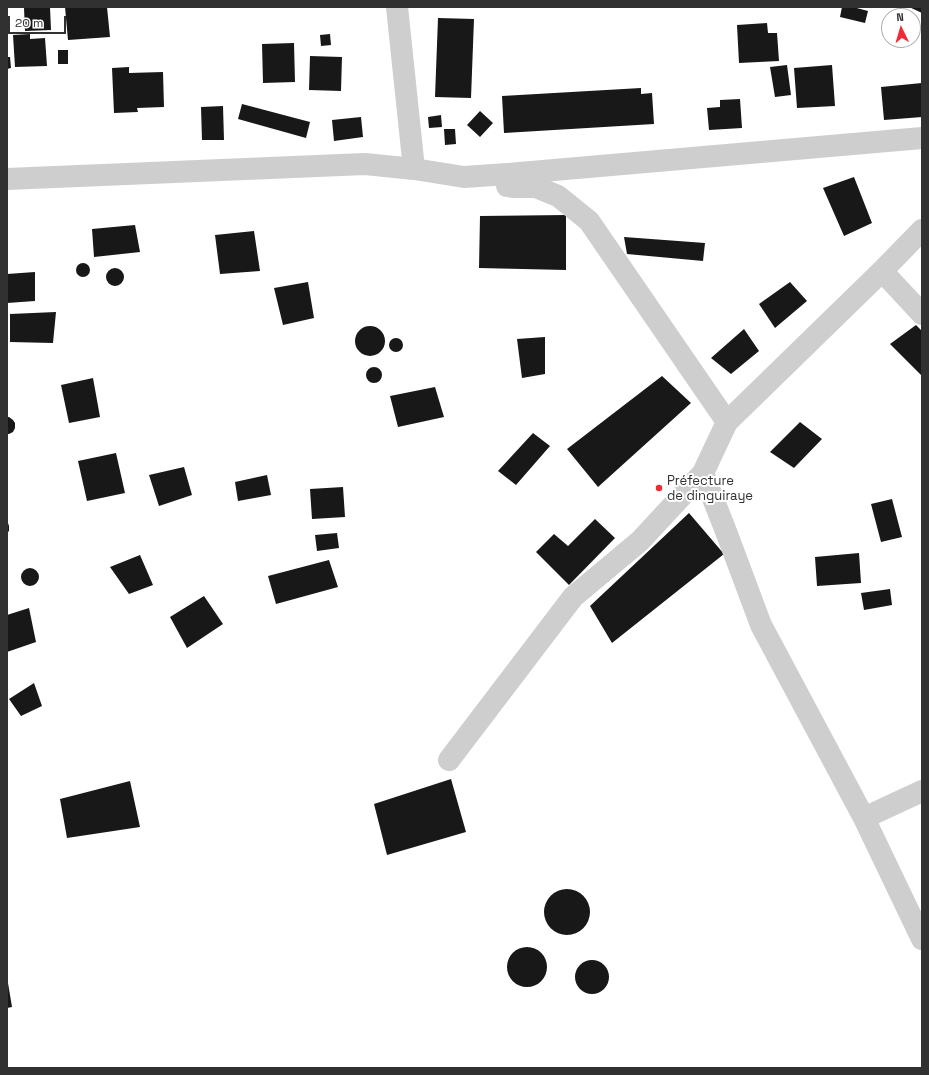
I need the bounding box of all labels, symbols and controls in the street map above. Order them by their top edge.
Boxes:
scale bar [10,8,68,34]
north arrow [881,8,921,48]
text: N [896,10,904,24]
text: 20 m [15,15,43,31]
place label: Préfecture de dinguiraye [667,473,753,504]
marker: Préfecture de dinguiraye [654,483,664,493]

